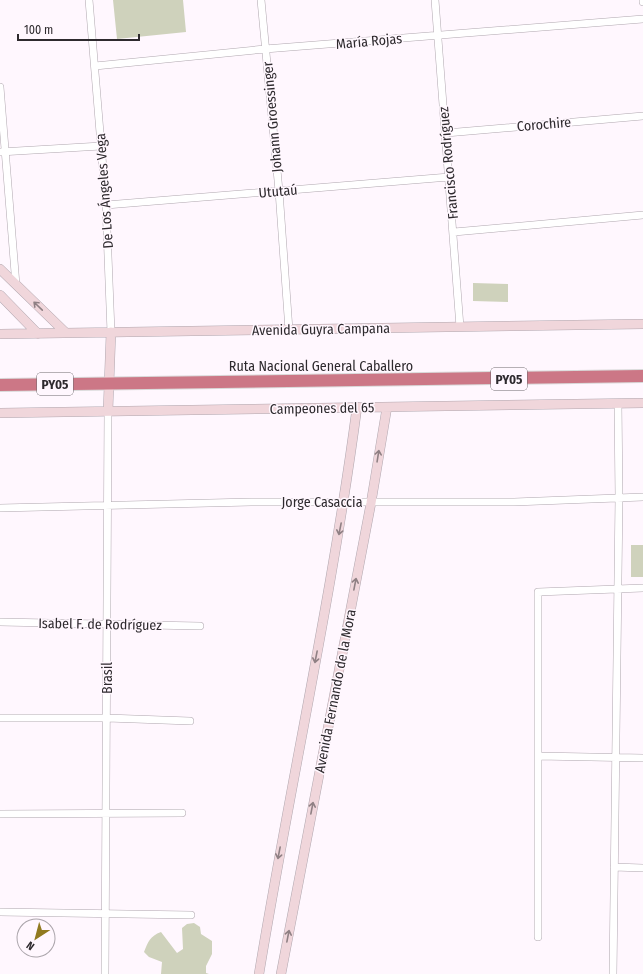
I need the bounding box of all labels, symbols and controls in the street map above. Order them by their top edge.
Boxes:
scale bar [18,16,139,42]
text: 100 m [24,23,53,37]
street label: María Rojas [335,30,403,53]
street label: Johann Groessinger [259,61,286,173]
street label: Francisco Rodríguez [435,105,462,220]
street label: Corochire [516,114,572,135]
street label: De Los Ángeles Vega [91,133,117,249]
street label: Ututaú [258,181,298,202]
one-way arrow [33,301,43,311]
street label: Avenida Guyra Campana [252,320,390,339]
street label: Ruta Nacional General Caballero [229,358,413,375]
road number: PY05 [491,368,527,390]
road number: PY05 [37,373,73,395]
street label: Campeones del 65 [270,399,374,418]
one-way arrow [375,450,383,463]
street label: Jorge Casaccia [281,494,363,511]
one-way arrow [335,522,343,535]
one-way arrow [352,578,360,591]
street label: Avenida Fernando de la Mora [311,608,360,774]
street label: Isabel F. de Rodríguez [38,615,162,634]
one-way arrow [312,650,320,663]
street label: Brasil [99,662,116,694]
one-way arrow [309,802,317,815]
one-way arrow [275,847,283,860]
north arrow [16,918,56,958]
one-way arrow [284,930,292,943]
text: N [24,938,37,953]

